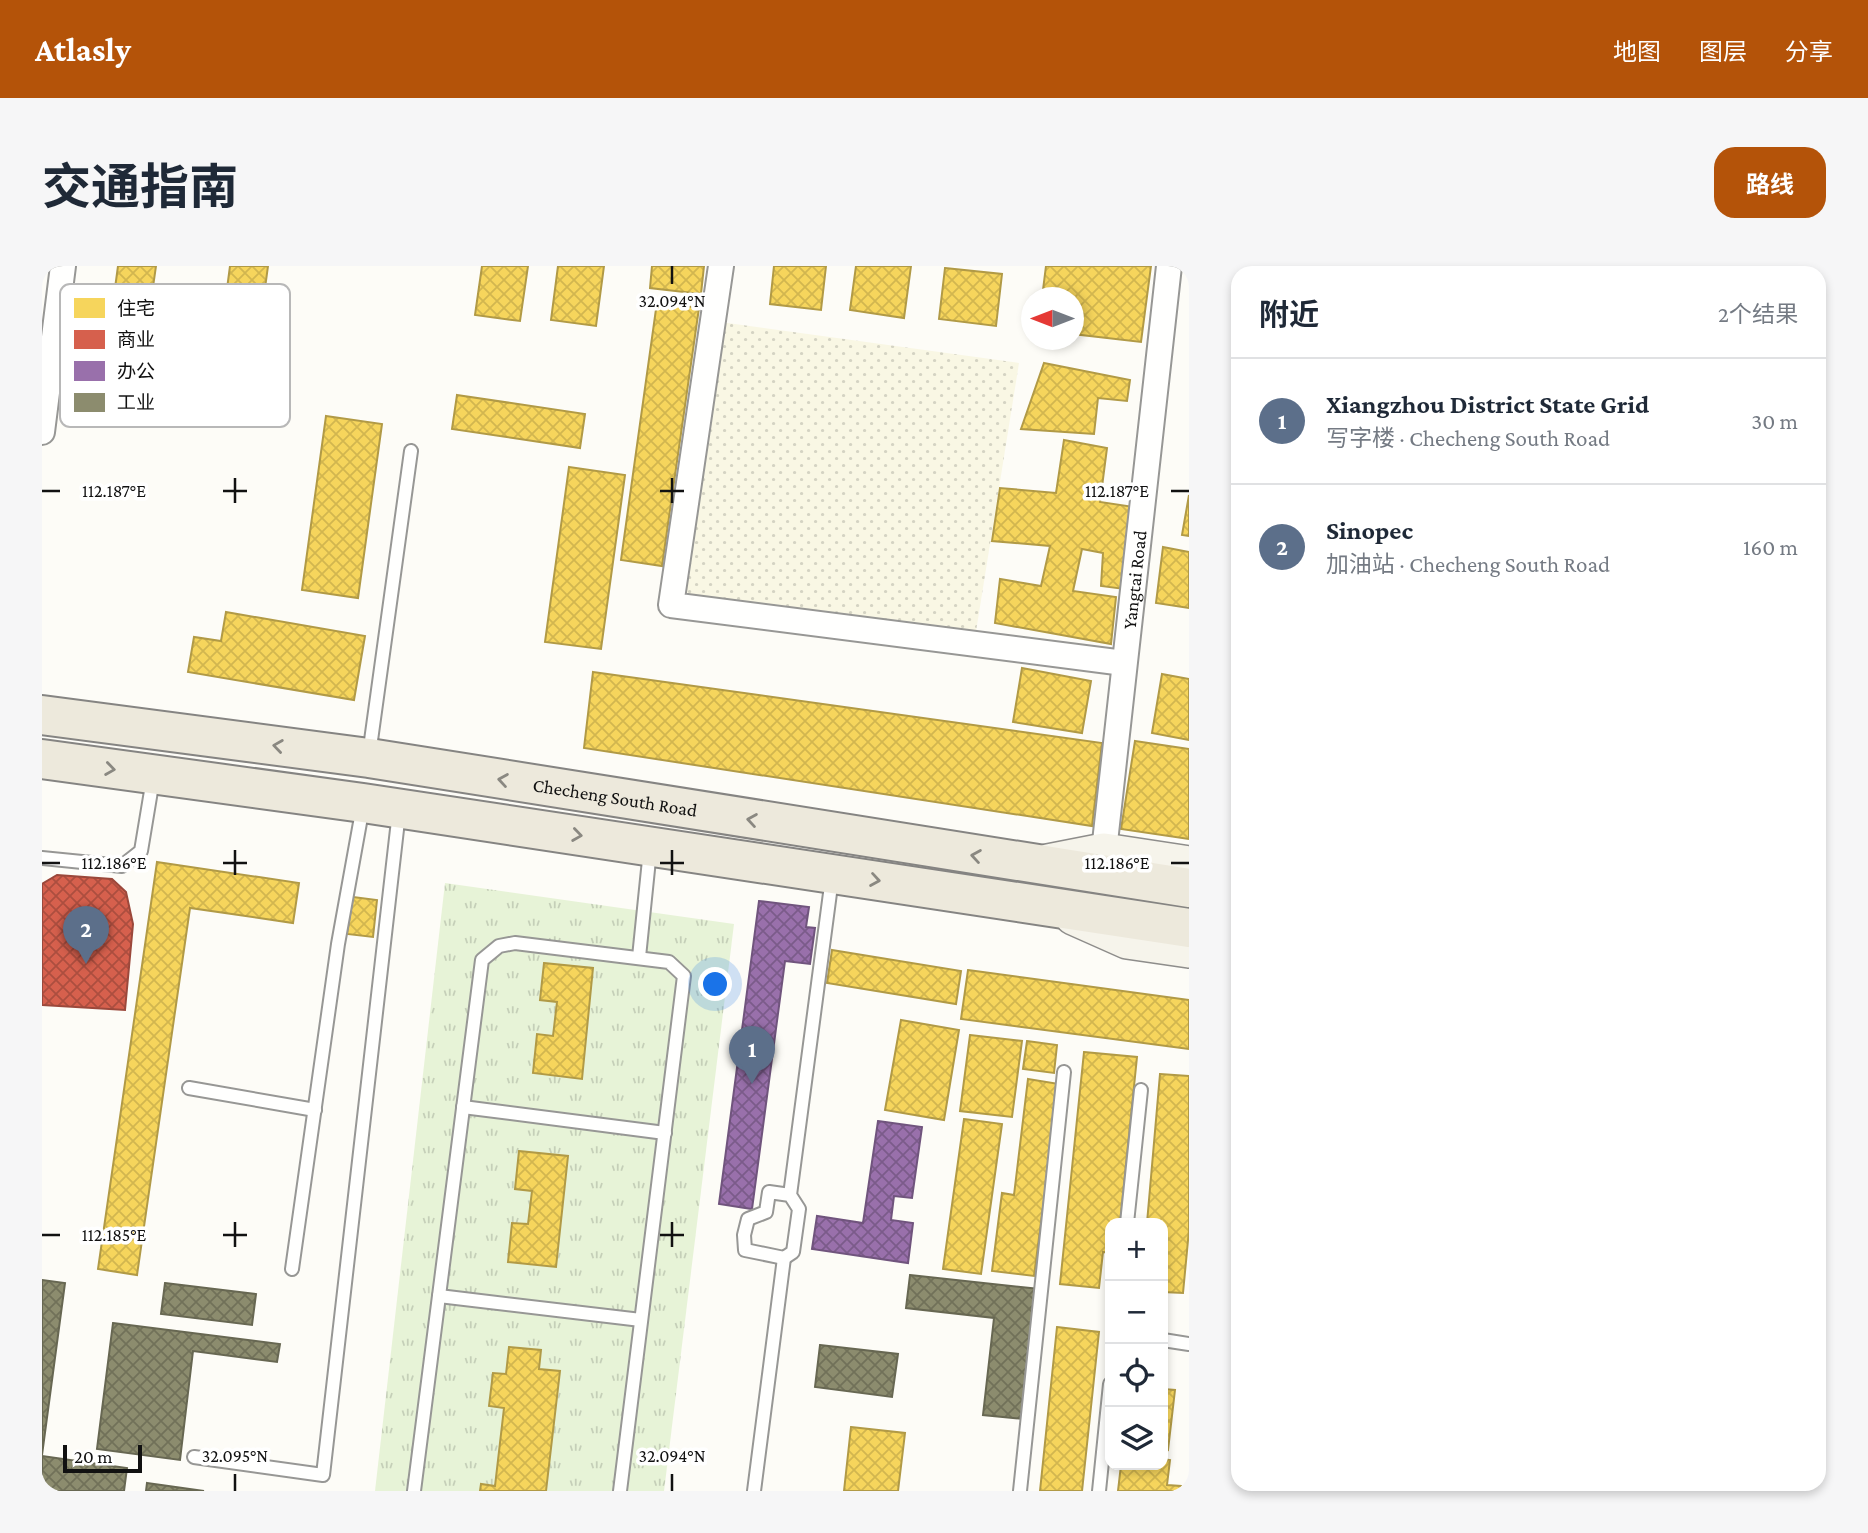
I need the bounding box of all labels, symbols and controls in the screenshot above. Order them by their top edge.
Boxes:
text: Atlasly [35,31,131,68]
text: 地图 [1613,38,1661,65]
text: 图层 [1699,38,1747,65]
text: 分享 [1785,38,1833,65]
button: 路线 [1714,147,1826,218]
text: 交通指南 [42,160,238,215]
legend [60,284,290,427]
north arrow [1021,287,1084,350]
text: 32.094°N [638,291,706,311]
text: 住宅 [117,298,155,319]
text: 附近 [1259,298,1319,331]
text: 2个结果 [1718,301,1798,327]
text: 商业 [117,329,155,350]
text: 办公 [117,361,155,382]
text: Xiangzhou District State Grid [1326,390,1649,419]
text: 工业 [117,392,155,413]
text: 1 [1278,408,1286,434]
text: 30 m [1751,408,1798,434]
text: 写字楼 · Checheng South Road [1326,425,1610,451]
text: 112.187°E [82,481,146,501]
text: 112.187°E [1085,481,1149,501]
text: Sinopec [1326,516,1413,545]
street label: Yangtai Road [1118,529,1150,630]
text: 2 [1276,534,1288,560]
text: 160 m [1743,534,1798,560]
text: 加油站 · Checheng South Road [1326,551,1610,577]
one-way arrow [272,739,284,754]
one-way arrow [104,761,115,776]
one-way arrow [497,773,509,788]
street label: Checheng South Road [531,774,699,820]
one-way arrow [746,813,757,828]
one-way arrow [571,828,583,843]
one-way arrow [970,849,982,864]
text: 112.186°E [82,853,147,873]
text: 112.186°E [1085,853,1150,873]
one-way arrow [869,872,881,887]
pin: 2 [63,906,109,964]
your location [698,967,732,1001]
pin: 1 [729,1026,775,1084]
map controls [1105,1218,1168,1470]
button: + [1105,1218,1168,1281]
text: 112.185°E [82,1225,146,1245]
button: − [1105,1281,1168,1344]
button: locate [1105,1344,1168,1407]
button: layers [1105,1407,1168,1470]
scale bar [63,1442,142,1474]
text: 20 m [74,1446,113,1467]
text: 32.095°N [202,1446,268,1466]
text: 32.094°N [638,1446,706,1466]

